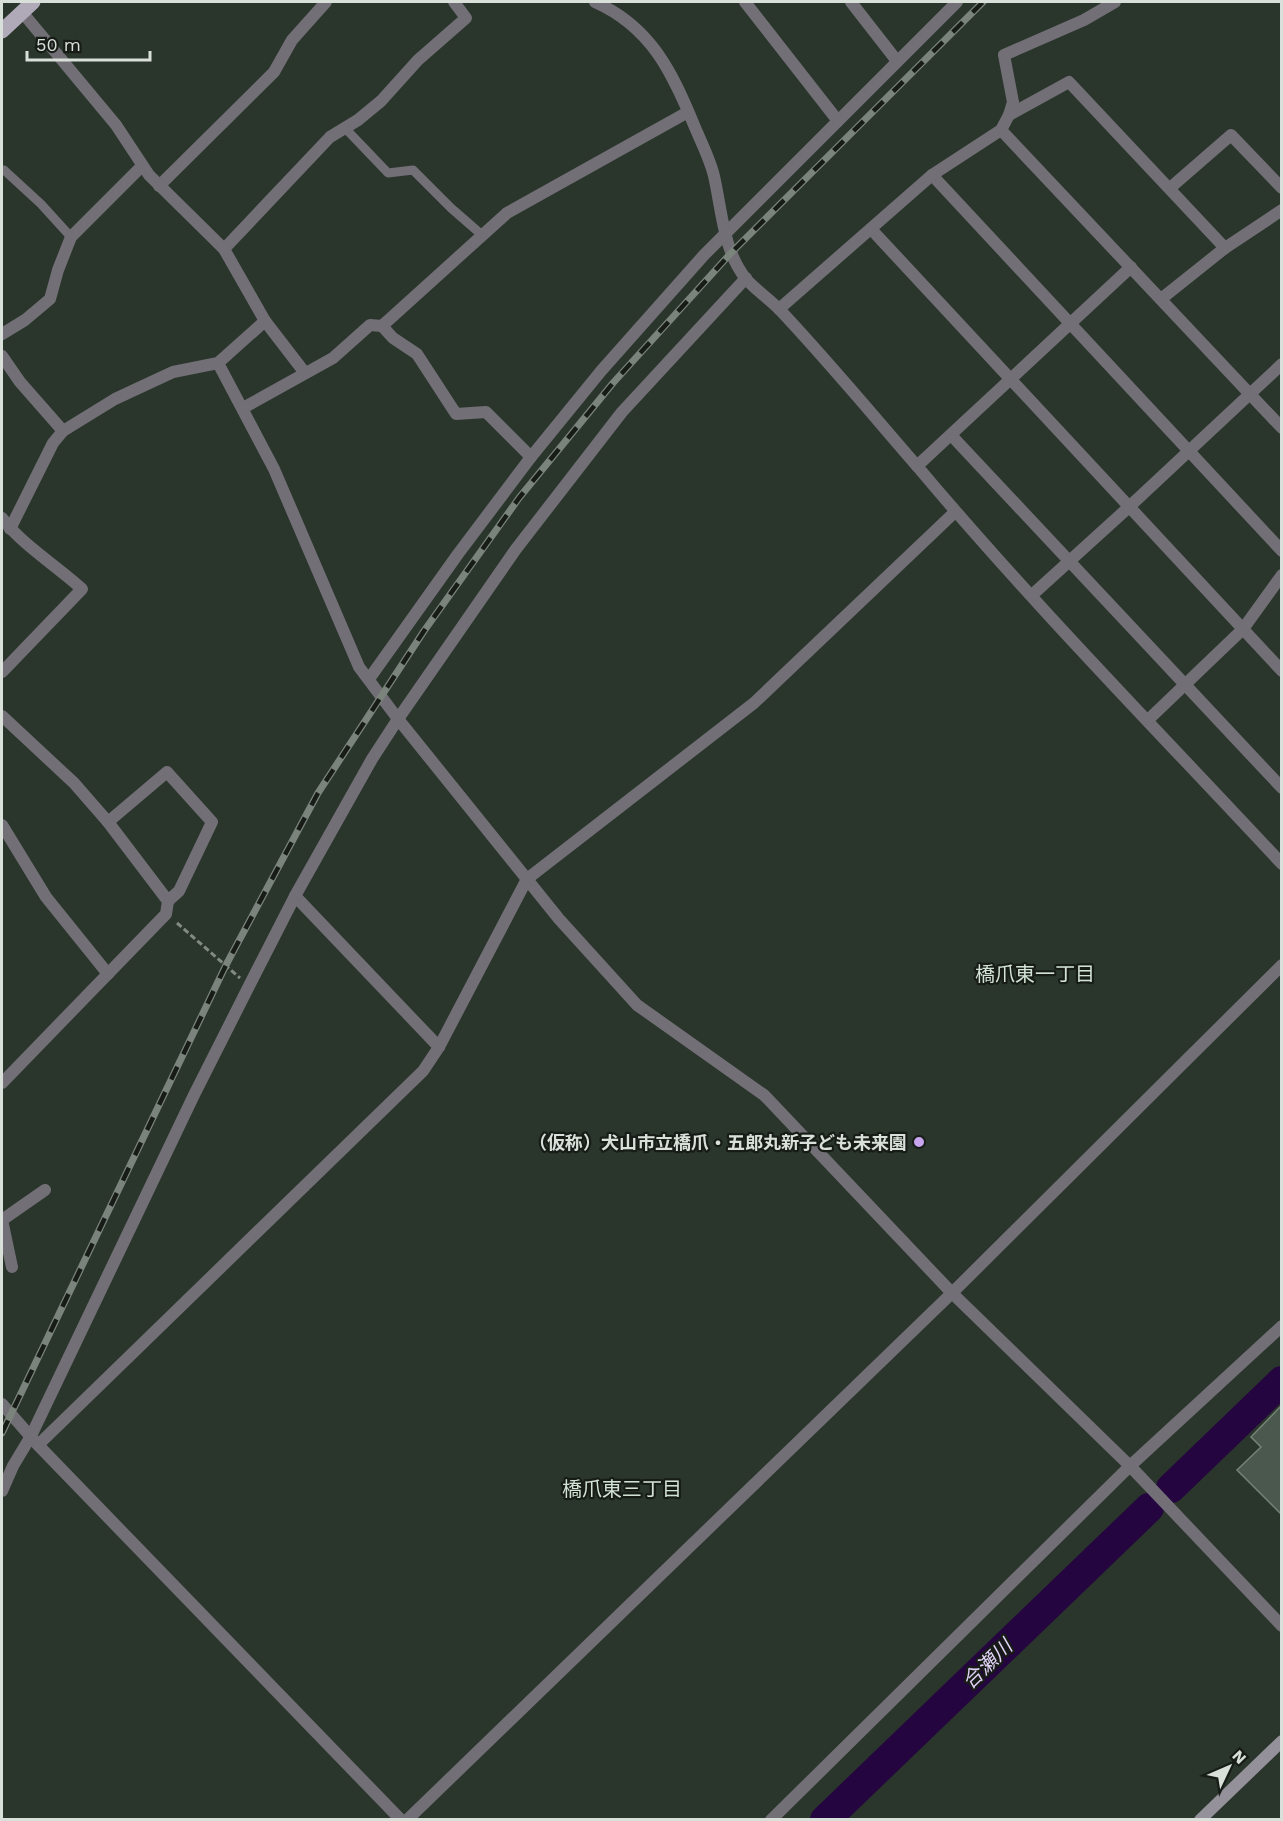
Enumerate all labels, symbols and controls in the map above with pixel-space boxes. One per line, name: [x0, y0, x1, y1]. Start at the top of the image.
scale bar: [27, 24, 150, 62]
text: 50 m: [36, 34, 81, 55]
district label: 橋爪東一丁目: [975, 962, 1095, 986]
place label: （仮称）犬山市立橋爪・五郎丸新子ども未来園: [529, 1132, 907, 1153]
marker: （仮称）犬山市立橋爪・五郎丸新子ども未来園: [912, 1135, 926, 1149]
district label: 橋爪東三丁目: [562, 1477, 682, 1501]
water label: 合瀬川: [957, 1633, 1018, 1693]
north arrow: [1199, 1737, 1259, 1797]
text: N: [1228, 1746, 1250, 1768]

